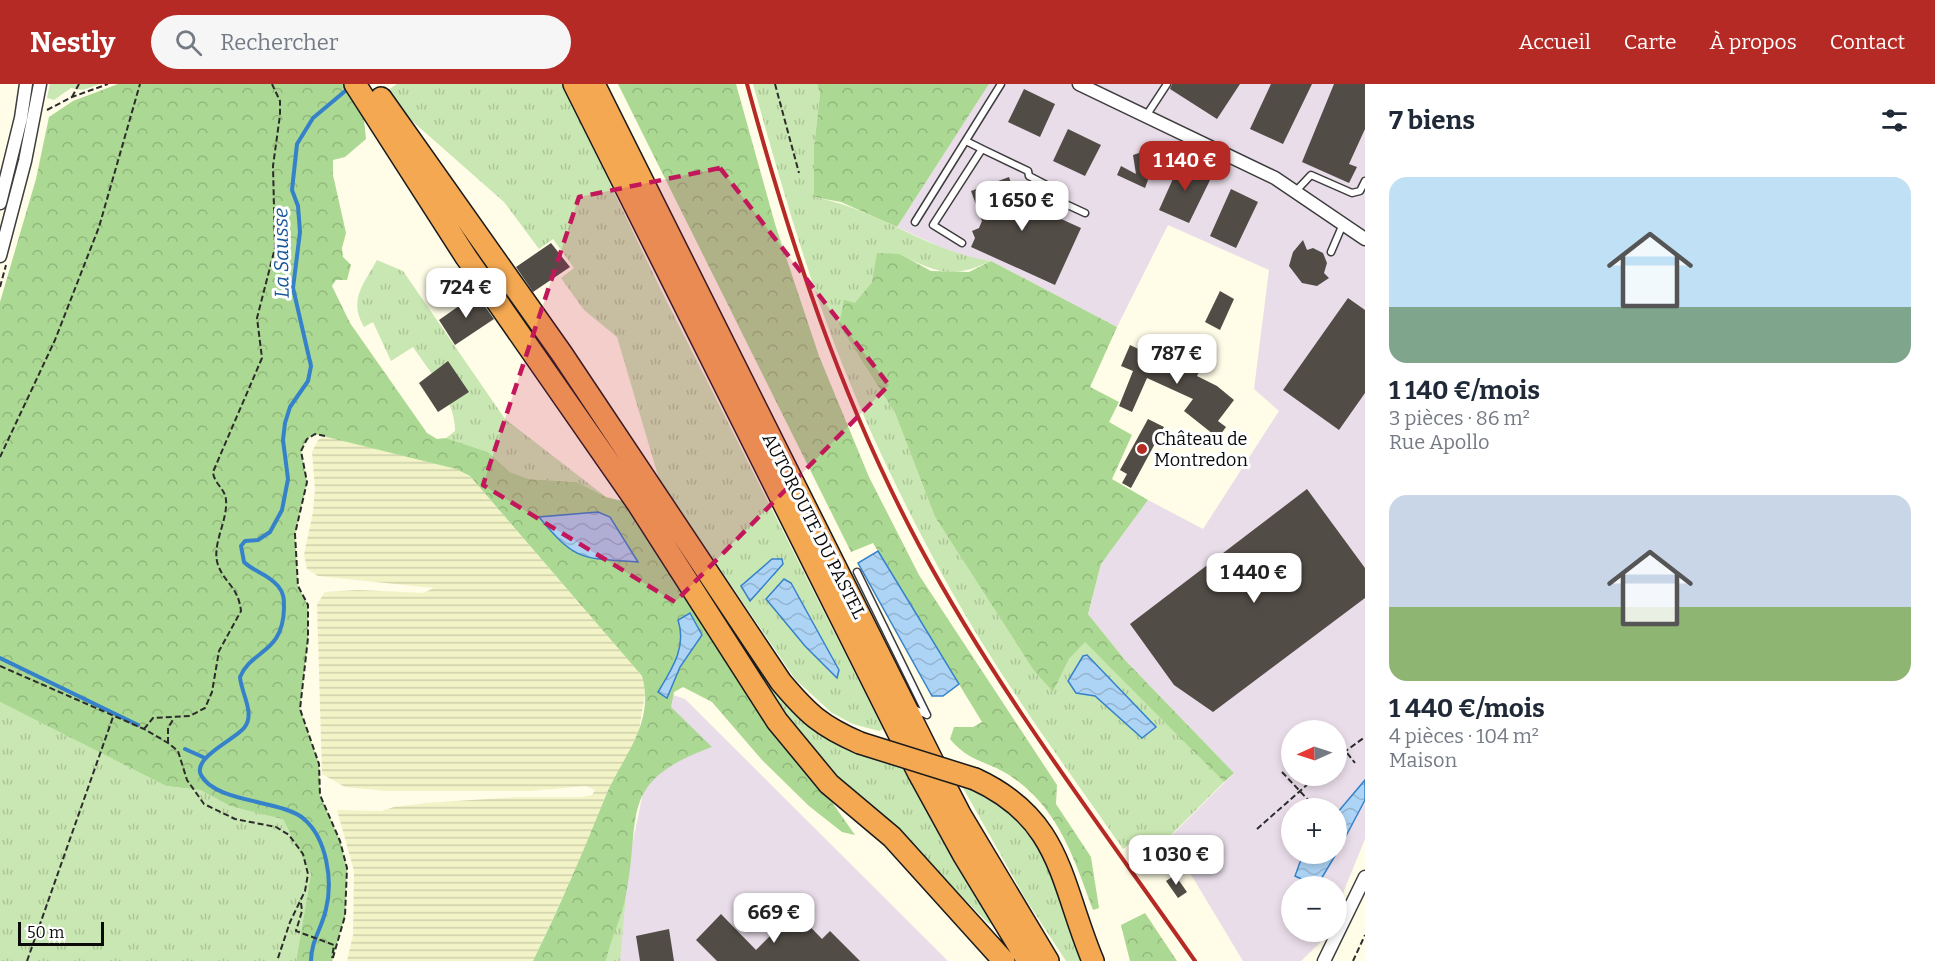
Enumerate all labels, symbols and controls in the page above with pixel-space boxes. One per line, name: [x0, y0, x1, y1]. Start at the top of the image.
search box: [151, 15, 571, 69]
text: Nestly: [30, 26, 115, 59]
icon: search: [172, 26, 205, 59]
text: Rechercher: [220, 29, 338, 56]
text: Accueil: [1519, 29, 1591, 55]
text: Carte: [1624, 29, 1677, 55]
text: À propos: [1710, 29, 1797, 55]
text: Contact: [1830, 29, 1905, 55]
icon: filters: [1878, 104, 1911, 137]
text: 7 biens: [1389, 105, 1475, 136]
pin: 1 140 €: [1130, 141, 1240, 192]
text: 1 140 €: [1153, 148, 1217, 172]
pin: 1 650 €: [967, 181, 1077, 232]
text: 1 650 €: [990, 188, 1054, 212]
water label: La Sausse: [268, 208, 294, 298]
icon: home: [1596, 216, 1704, 324]
pin: 724 €: [424, 268, 508, 319]
text: 724 €: [440, 275, 492, 299]
pin: 787 €: [1135, 334, 1219, 385]
text: 787 €: [1152, 341, 1202, 365]
text: 1 140 €/mois: [1389, 375, 1540, 406]
text: 3 pièces · 86 m²: [1389, 406, 1530, 430]
place label: Château de Montredon: [1154, 428, 1248, 471]
street label: AUTOROUTE DU PASTEL: [758, 430, 870, 622]
text: Rue Apollo: [1389, 430, 1489, 454]
marker: Château de Montredon: [1135, 442, 1149, 456]
icon: home: [1596, 534, 1704, 642]
pin: 1 440 €: [1199, 553, 1309, 604]
text: 1 440 €: [1221, 560, 1288, 584]
text: 1 440 €/mois: [1389, 693, 1545, 724]
north arrow: [1281, 720, 1347, 786]
map controls: [1281, 720, 1347, 942]
text: 4 pièces · 104 m²: [1389, 724, 1539, 748]
text: Maison: [1389, 748, 1457, 772]
button: +: [1281, 798, 1347, 864]
pin: 1 030 €: [1121, 835, 1231, 886]
text: 1 030 €: [1143, 842, 1209, 866]
button: −: [1281, 876, 1347, 942]
pin: 669 €: [732, 893, 816, 944]
text: 669 €: [748, 900, 800, 924]
scale bar: [18, 919, 104, 946]
text: 50 m: [27, 923, 64, 942]

